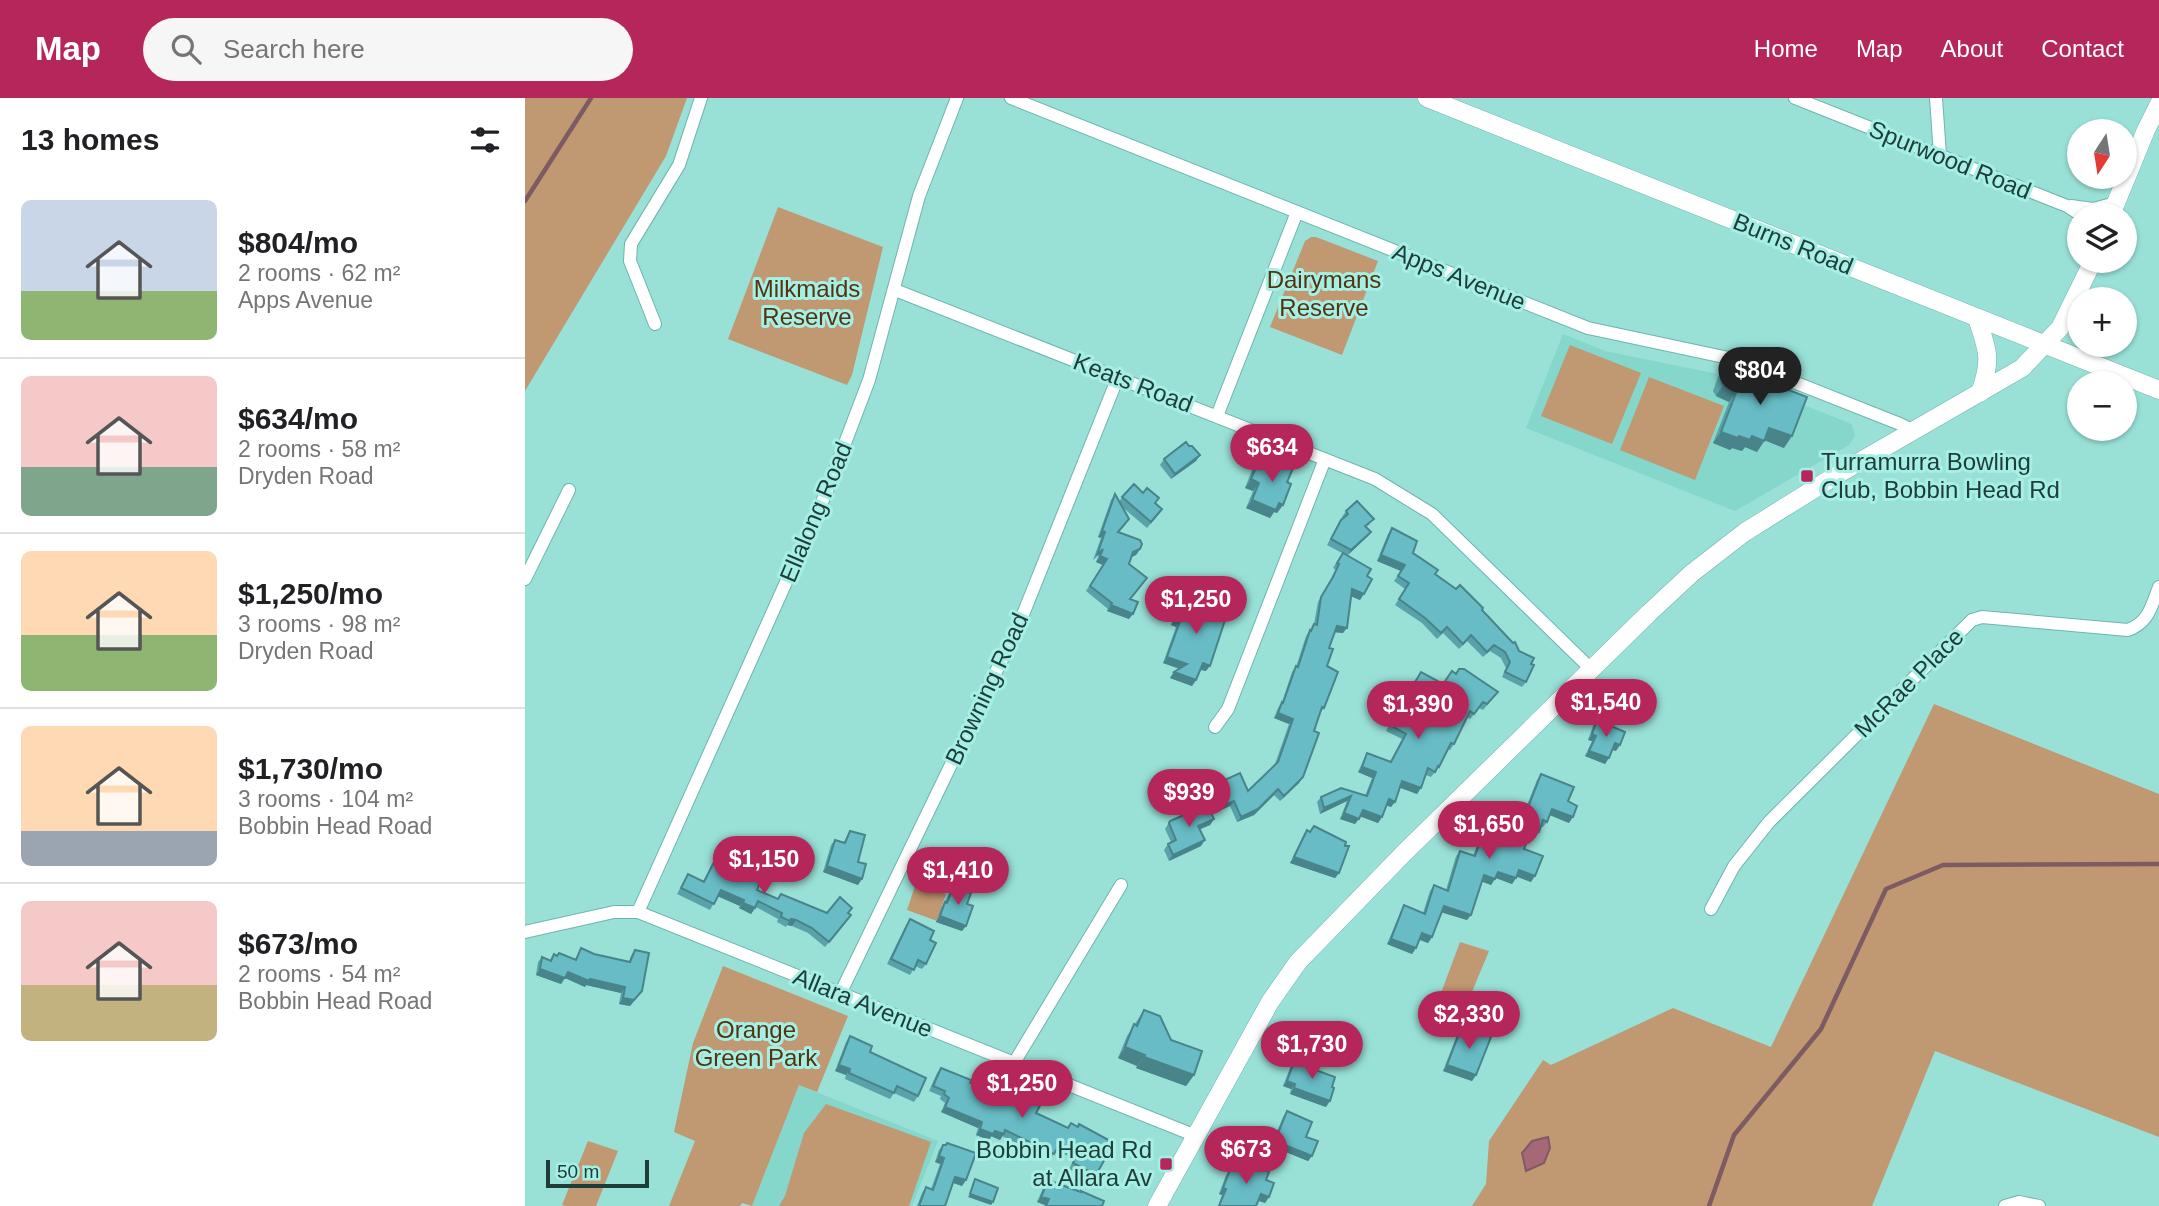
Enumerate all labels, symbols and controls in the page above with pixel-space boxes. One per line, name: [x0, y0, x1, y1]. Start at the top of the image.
search box: [143, 18, 633, 81]
text: Map: [35, 30, 101, 67]
icon: search: [167, 30, 205, 68]
text: Search here: [223, 34, 365, 64]
text: Home: [1754, 35, 1818, 62]
text: Map: [1856, 35, 1903, 62]
text: About: [1941, 35, 2003, 62]
text: Contact: [2041, 35, 2124, 62]
street label: Spurwood Road: [1865, 115, 2035, 204]
north arrow: [2067, 119, 2137, 189]
map controls: [2067, 119, 2137, 441]
icon: filters: [466, 121, 504, 159]
text: 13 homes: [21, 123, 159, 156]
button: layers: [2067, 203, 2137, 273]
street label: Burns Road: [1729, 207, 1857, 280]
text: $804/mo: [238, 226, 358, 259]
icon: home: [77, 228, 161, 312]
street label: Apps Avenue: [1389, 238, 1530, 315]
text: 2 rooms · 62 m²: [238, 260, 400, 286]
park label: Dairymans Reserve: [1267, 266, 1381, 321]
park label: Milkmaids Reserve: [754, 275, 860, 330]
text: Apps Avenue: [238, 287, 373, 313]
button: +: [2067, 287, 2137, 357]
street label: Keats Road: [1070, 347, 1197, 418]
pin: $804: [1719, 348, 1801, 407]
text: $804: [1734, 357, 1786, 383]
button: −: [2067, 371, 2137, 441]
text: $634/mo: [238, 402, 358, 435]
icon: home: [77, 404, 161, 488]
pin: $634: [1231, 424, 1313, 484]
text: $634: [1246, 434, 1298, 460]
text: 2 rooms · 58 m²: [238, 436, 400, 462]
street label: Ellalong Road: [774, 438, 857, 586]
place label: Turramurra Bowling Club, Bobbin Head Rd: [1821, 448, 2060, 503]
text: Dryden Road: [238, 463, 374, 489]
marker: Turramurra Bowling Club, Bobbin Head Rd: [1799, 468, 1815, 484]
pin: $1,250: [1139, 576, 1253, 636]
text: $1,250/mo: [238, 577, 383, 610]
icon: home: [77, 579, 161, 663]
text: $1,250: [1161, 586, 1231, 612]
street label: Browning Road: [940, 609, 1033, 769]
text: 3 rooms · 98 m²: [238, 611, 400, 637]
street label: McRae Place: [1849, 623, 1969, 743]
text: Dryden Road: [238, 638, 374, 664]
pin: $1,540: [1549, 680, 1663, 739]
pin: $1,390: [1361, 682, 1475, 741]
text: $1,540: [1571, 689, 1641, 715]
text: $1,390: [1383, 691, 1453, 717]
text: $1,730/mo: [238, 752, 383, 785]
icon: home: [77, 754, 161, 838]
pin: $939: [1148, 770, 1230, 829]
text: $939: [1163, 779, 1215, 805]
text: 3 rooms · 104 m²: [238, 786, 413, 812]
pin: $1,650: [1432, 802, 1546, 861]
text: $1,650: [1454, 811, 1524, 837]
text: Bobbin Head Road: [238, 813, 432, 839]
pin: $1,150: [707, 836, 821, 896]
text: $1,150: [729, 846, 799, 872]
pin: $1,410: [901, 848, 1015, 907]
text: $1,410: [923, 857, 993, 883]
text: $673/mo: [238, 927, 358, 960]
icon: home: [77, 929, 161, 1013]
text: 2 rooms · 54 m²: [238, 961, 400, 987]
street label: Allara Avenue: [790, 962, 937, 1043]
text: Bobbin Head Road: [238, 988, 432, 1014]
pin: $2,330: [1412, 992, 1526, 1051]
text: $2,330: [1434, 1001, 1504, 1027]
park label: Orange Green Park: [695, 1016, 818, 1071]
pin: $1,730: [1255, 1021, 1369, 1081]
text: $1,730: [1277, 1031, 1347, 1057]
pin: $1,250: [965, 1060, 1079, 1120]
text: $1,250: [987, 1070, 1057, 1096]
pin: $673: [1205, 1126, 1287, 1186]
place label: Bobbin Head Rd at Allara Av: [976, 1136, 1152, 1191]
text: $673: [1220, 1136, 1272, 1162]
marker: Bobbin Head Rd at Allara Av: [1158, 1156, 1174, 1172]
scale bar: [546, 1157, 649, 1189]
text: 50 m: [557, 1161, 599, 1182]

